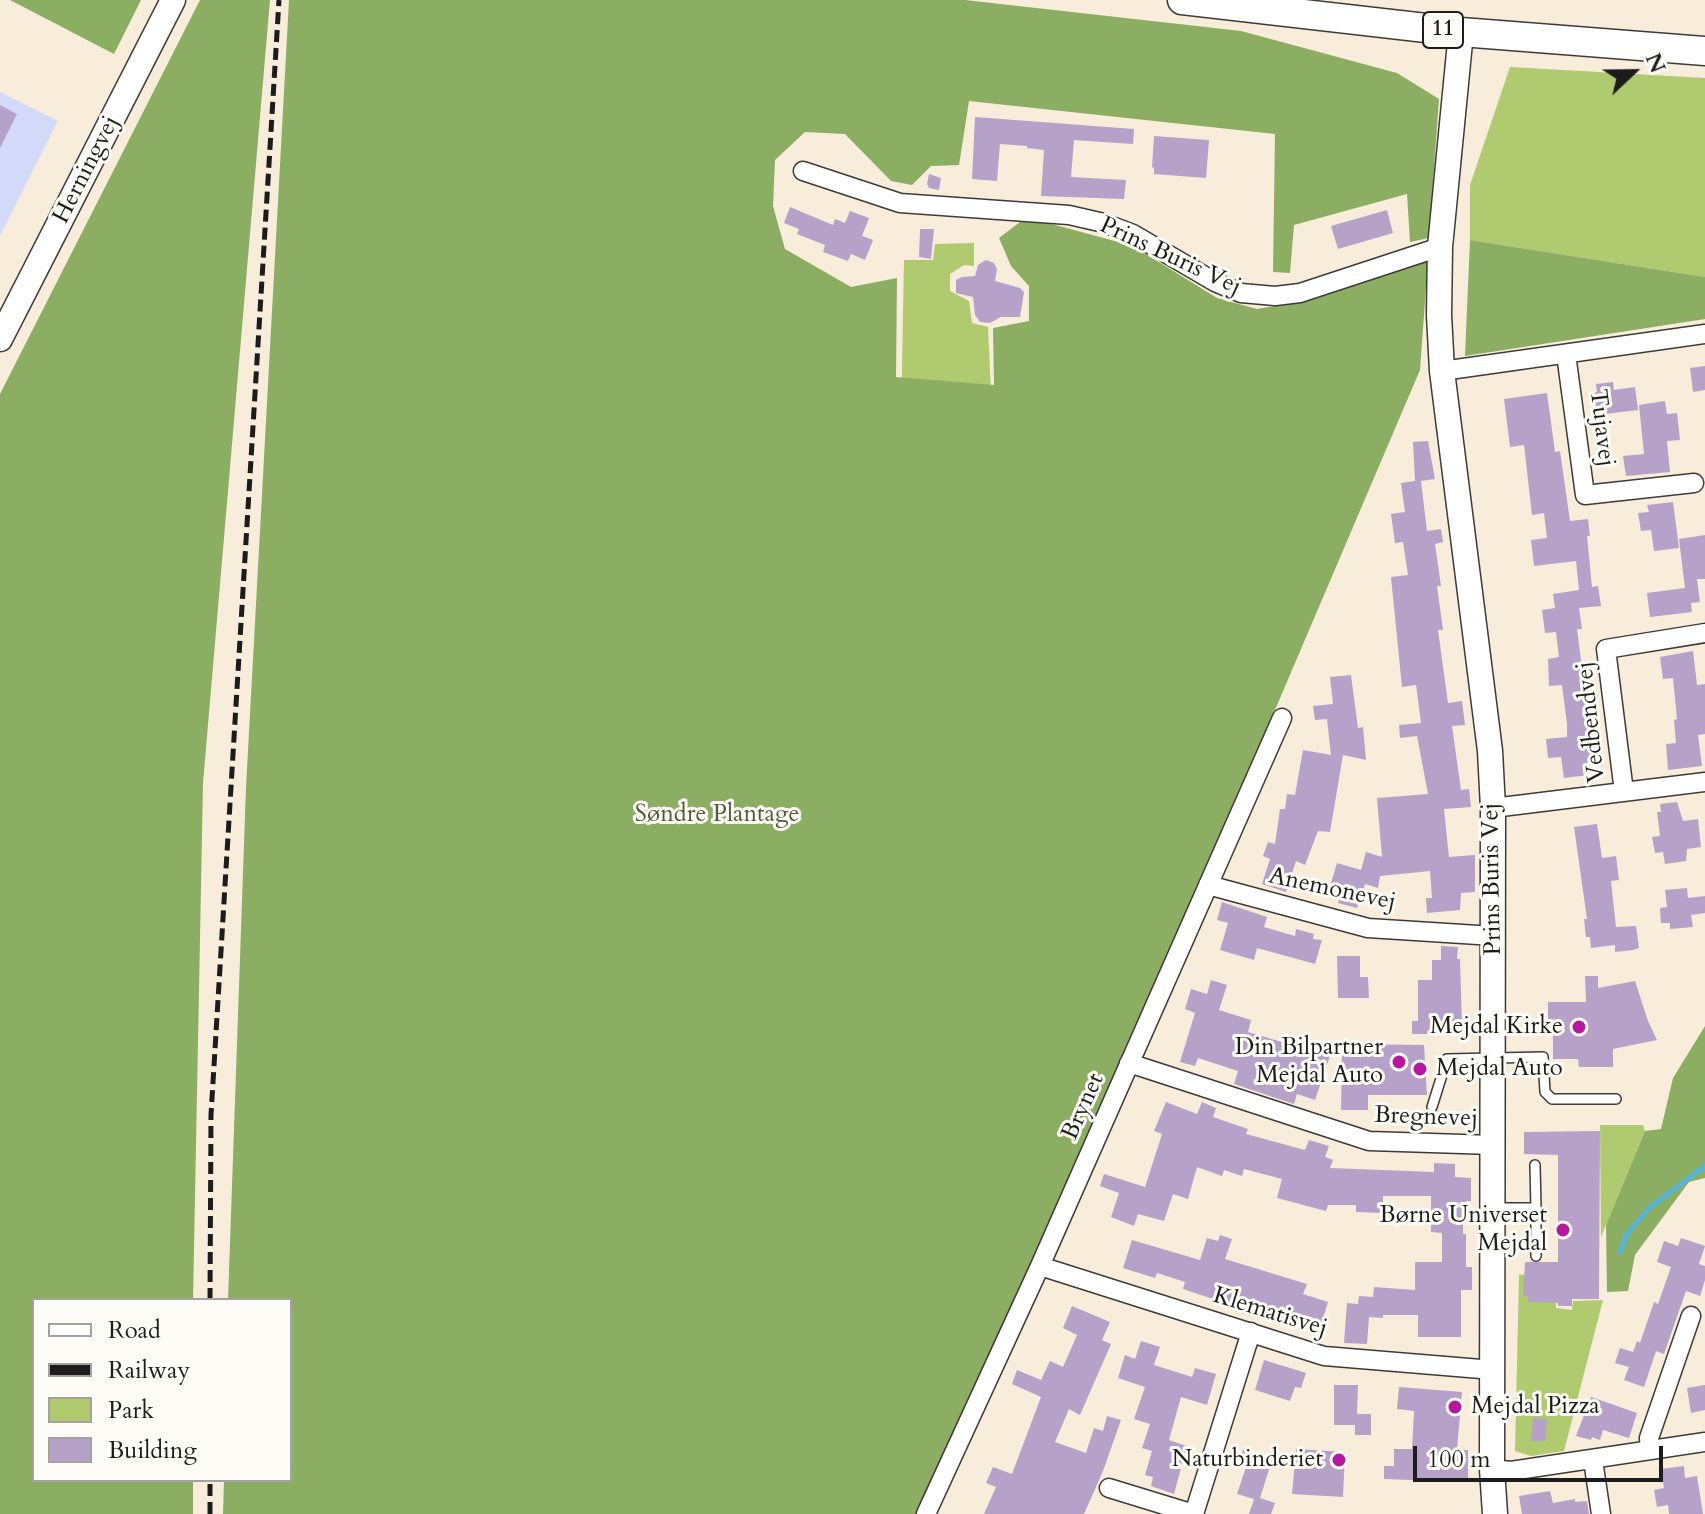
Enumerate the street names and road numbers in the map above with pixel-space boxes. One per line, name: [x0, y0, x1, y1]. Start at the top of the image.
road number: 11: [1423, 12, 1463, 48]
street label: Herningvej: [48, 111, 126, 229]
street label: Prins Buris Vej: [1095, 212, 1245, 302]
street label: Tujavej: [1582, 388, 1620, 468]
street label: Vedbendvej: [1571, 660, 1613, 784]
street label: Prins Buris Vej: [1477, 802, 1509, 956]
street label: Anemonevej: [1266, 862, 1398, 918]
street label: Brynet: [1057, 1069, 1111, 1145]
street label: Bregnevej: [1374, 1102, 1478, 1134]
street label: Klematisvej: [1210, 1282, 1330, 1344]

